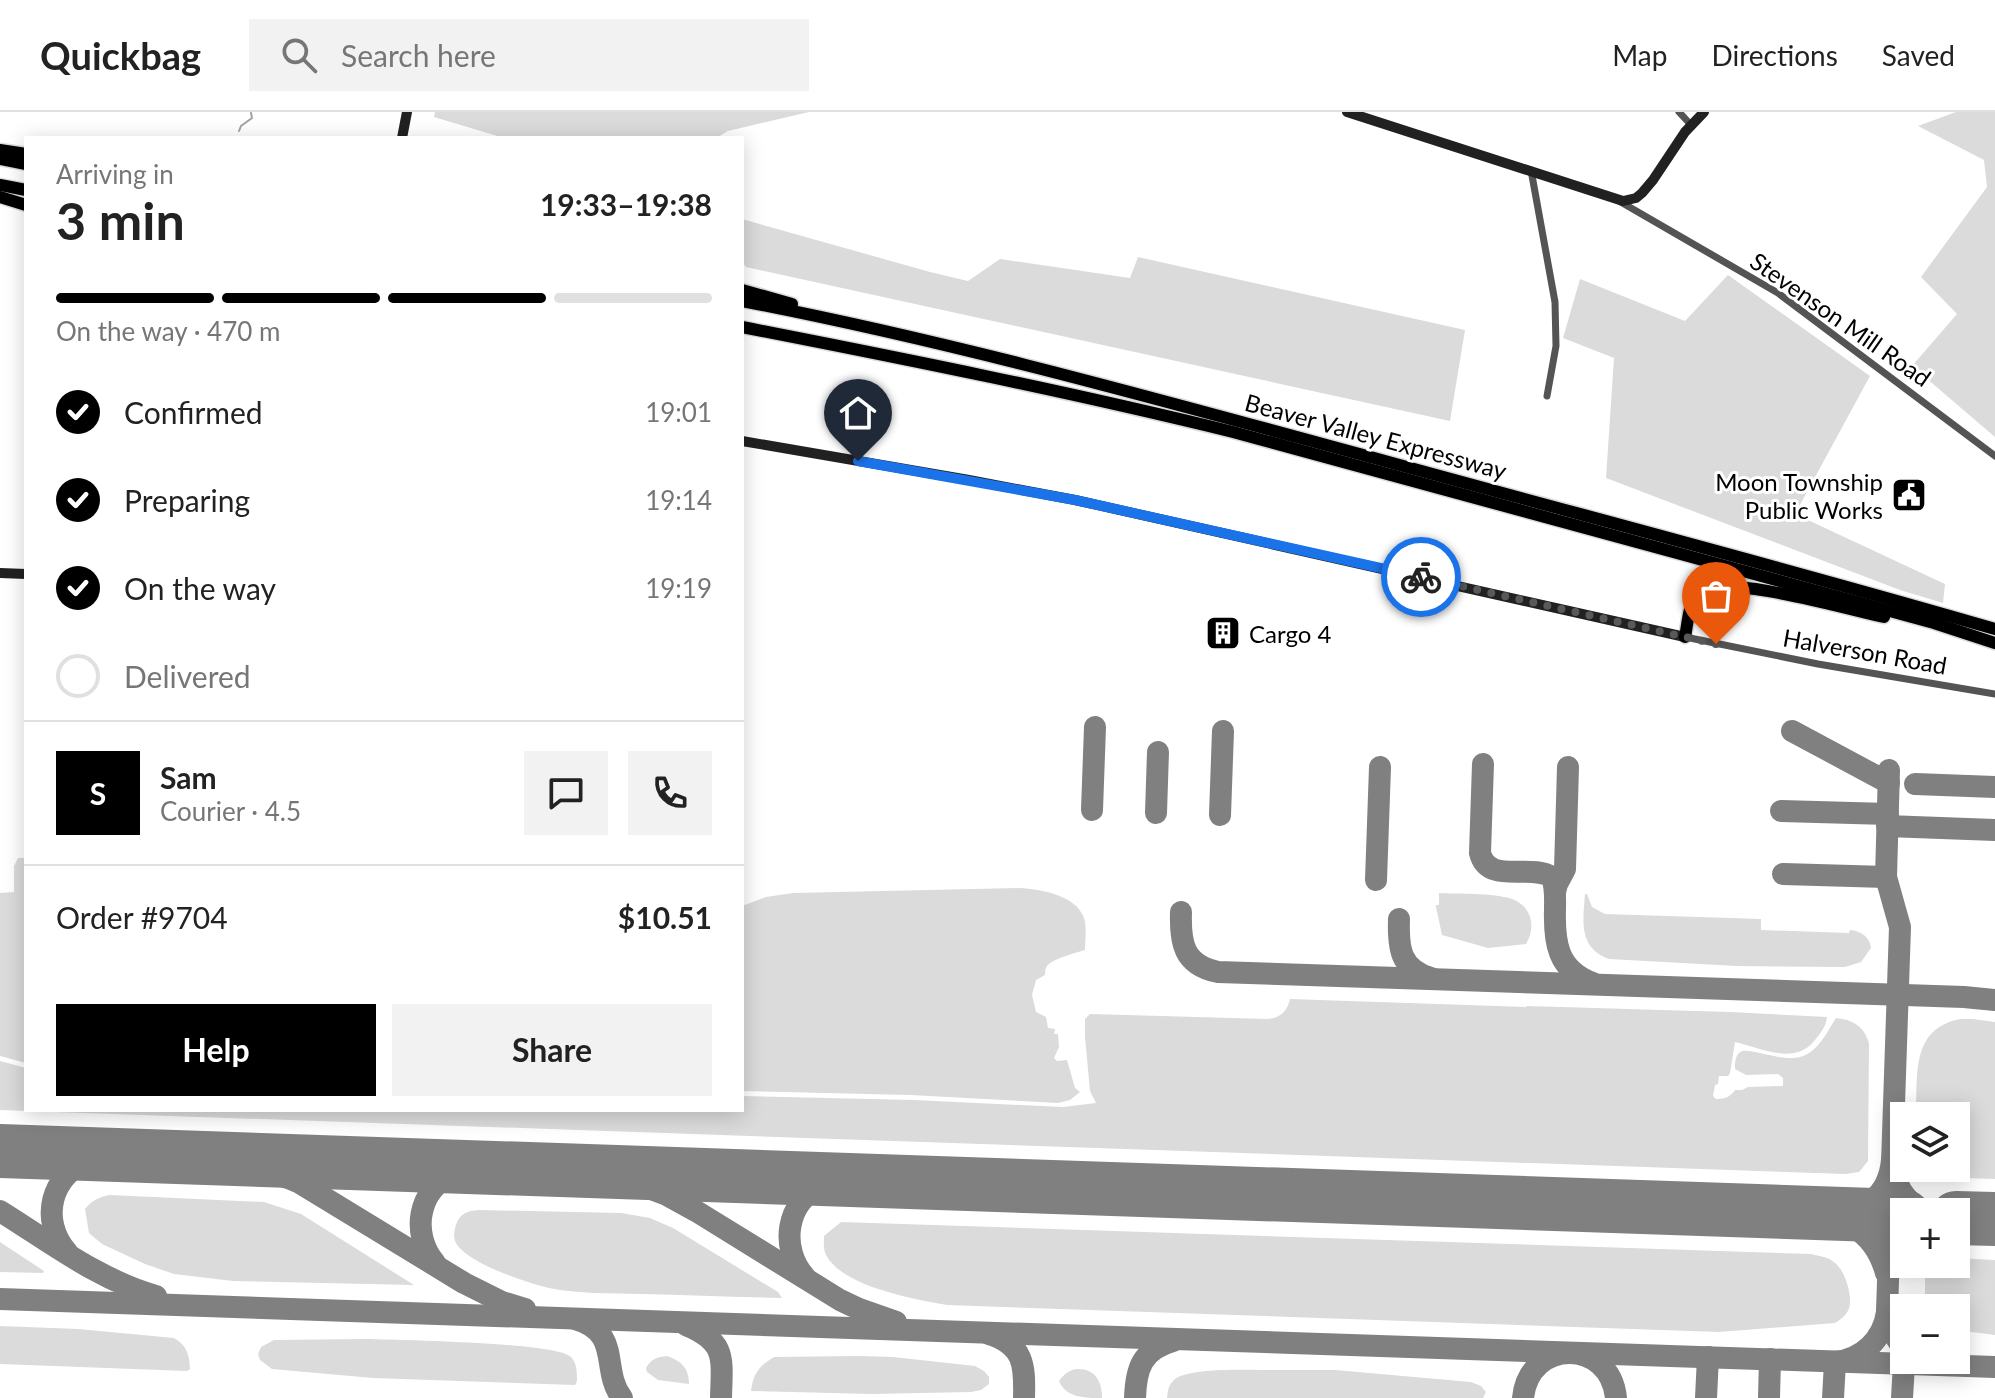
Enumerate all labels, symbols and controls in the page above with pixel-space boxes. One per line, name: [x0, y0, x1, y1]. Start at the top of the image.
search box: [249, 19, 809, 91]
text: Quickbag: [40, 32, 201, 78]
icon: search: [277, 33, 321, 77]
text: Search here: [341, 37, 496, 73]
text: Map: [1612, 38, 1667, 72]
text: Directions: [1711, 38, 1838, 72]
text: Saved: [1882, 38, 1955, 72]
text: Arriving in: [56, 158, 174, 190]
text: 19:33–19:38: [540, 186, 712, 222]
text: 3 min: [56, 189, 185, 251]
street label: Stevenson Mill Road: [1745, 246, 1937, 392]
text: On the way · 470 m: [56, 315, 280, 347]
pin: [824, 379, 892, 461]
street label: Beaver Valley Expressway: [1242, 387, 1511, 485]
icon: check: [56, 390, 100, 434]
icon: home: [836, 391, 880, 435]
text: Confirmed: [124, 394, 263, 430]
text: 19:01: [645, 396, 712, 428]
place label: Moon Township Public Works: [1715, 467, 1883, 524]
public building icon: Moon Township Public Works: [1890, 476, 1928, 514]
icon: check: [56, 478, 100, 522]
text: Preparing: [124, 482, 250, 518]
text: 19:14: [645, 484, 712, 516]
courier: [1381, 537, 1461, 617]
icon: bike: [1399, 555, 1443, 599]
pin: [1682, 562, 1750, 644]
icon: check: [56, 566, 100, 610]
text: On the way: [124, 570, 276, 606]
text: 19:19: [645, 572, 712, 604]
icon: bag: [1694, 574, 1738, 618]
building icon: Cargo 4: [1204, 614, 1242, 652]
place label: Cargo 4: [1249, 619, 1331, 648]
street label: Halverson Road: [1781, 622, 1949, 680]
text: Delivered: [124, 658, 251, 694]
button: chat: [524, 751, 608, 835]
button: phone: [628, 751, 712, 835]
text: Sam: [160, 759, 217, 795]
text: S: [90, 775, 106, 811]
text: Courier · 4.5: [160, 795, 301, 827]
text: Order #9704: [56, 899, 228, 935]
text: $10.51: [618, 899, 712, 935]
button: Help: [56, 1004, 376, 1096]
button: Share: [392, 1004, 712, 1096]
map controls: [1890, 1102, 1970, 1374]
button: layers: [1890, 1102, 1970, 1182]
button: +: [1890, 1198, 1970, 1278]
button: −: [1890, 1294, 1970, 1374]

